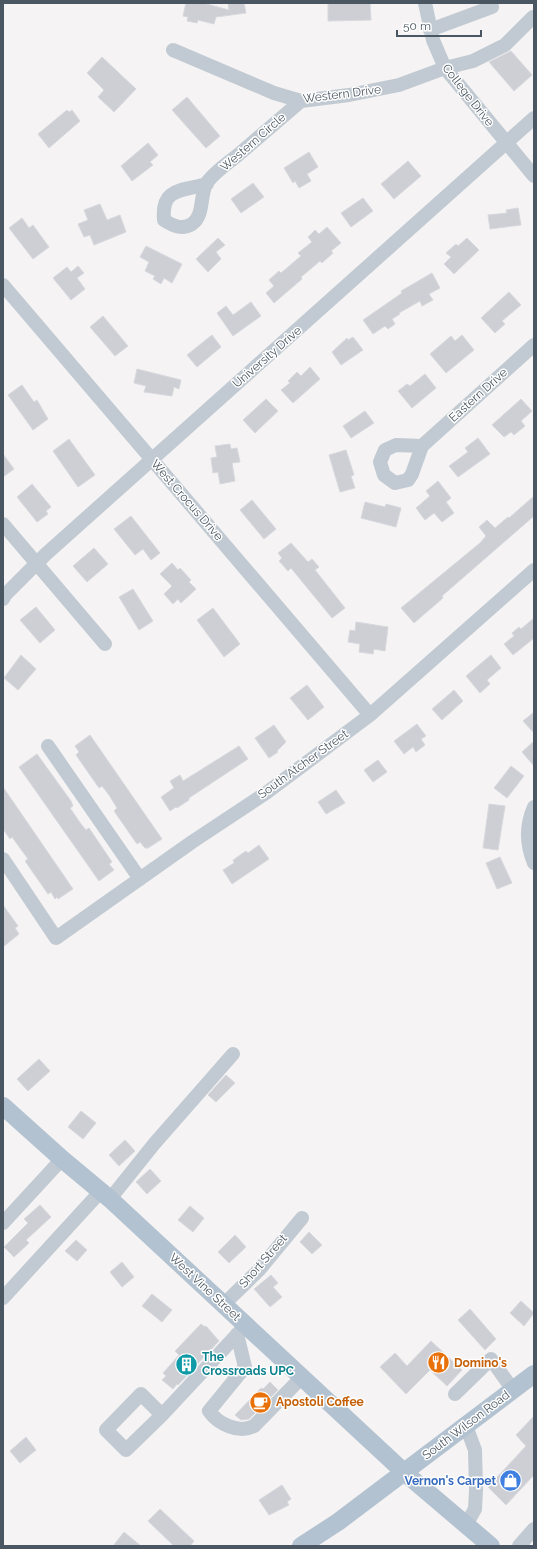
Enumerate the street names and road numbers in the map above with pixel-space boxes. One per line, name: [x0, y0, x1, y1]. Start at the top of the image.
street label: College Drive: [439, 61, 497, 129]
street label: Western Drive: [302, 82, 382, 106]
street label: Western Circle: [218, 110, 288, 174]
street label: University Drive: [230, 323, 304, 391]
street label: Eastern Drive: [446, 365, 510, 425]
street label: West Crocus Drive: [148, 457, 226, 543]
street label: South Atcher Street: [255, 727, 351, 801]
street label: Short Street: [236, 1232, 290, 1290]
street label: West Vine Street: [166, 1250, 244, 1324]
street label: South Wilson Road: [420, 1388, 512, 1462]

